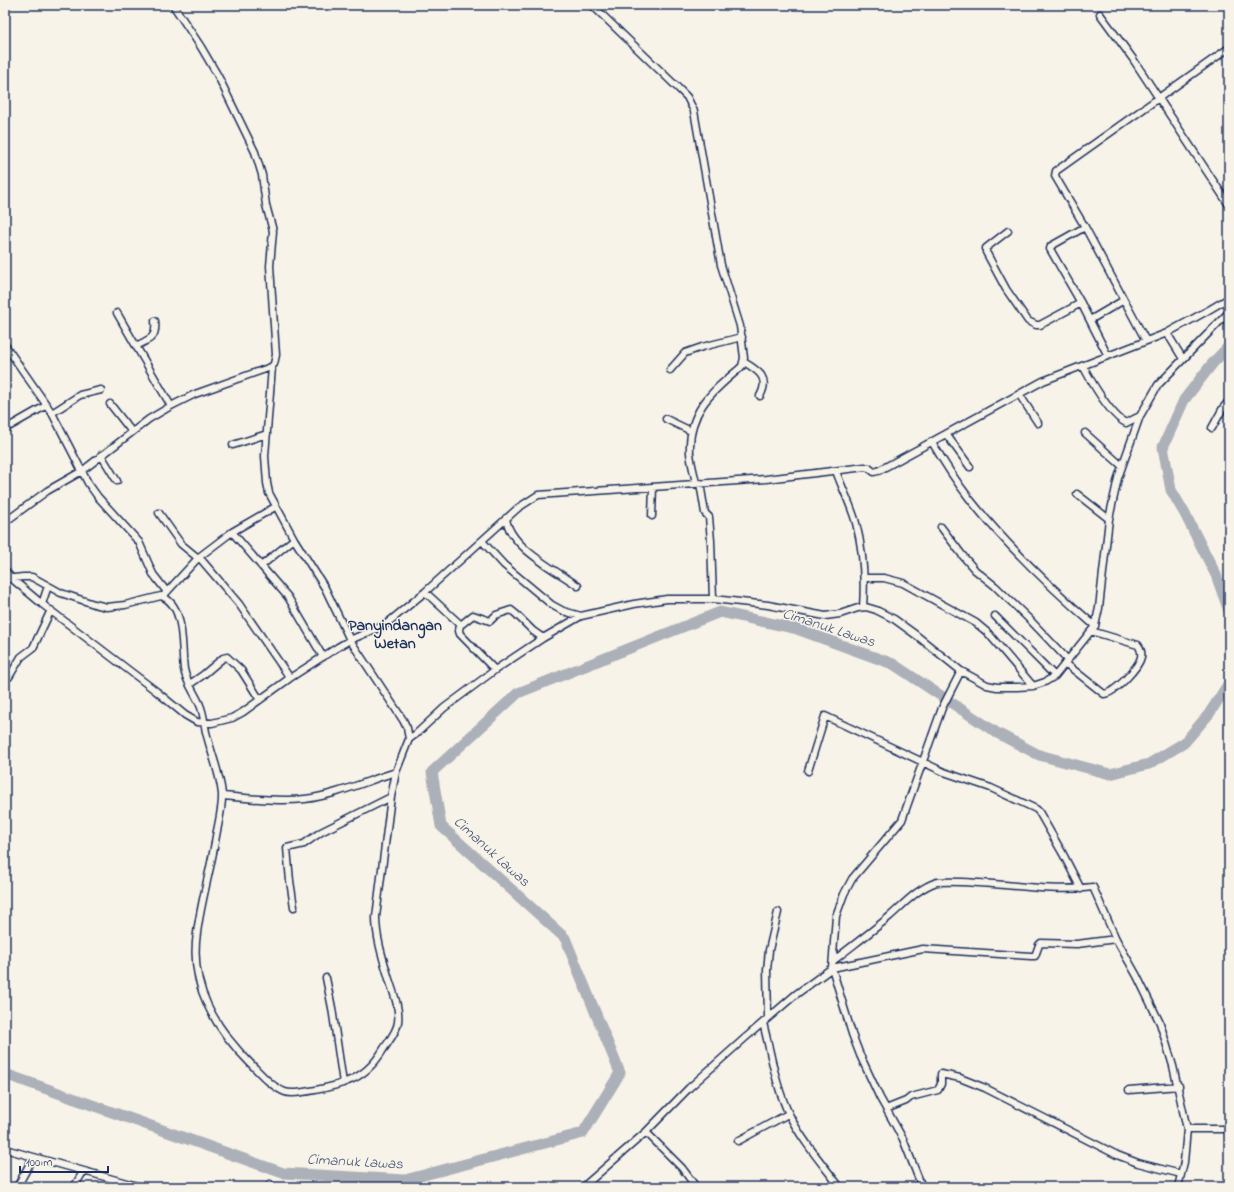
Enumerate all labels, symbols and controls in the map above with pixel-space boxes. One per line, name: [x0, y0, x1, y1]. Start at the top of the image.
water label: Cimanuk Lawas: [780, 603, 878, 653]
district label: Panyindangan Wetan: [348, 614, 442, 656]
water label: Cimanuk Lawas: [448, 811, 535, 892]
scale bar: [20, 1148, 108, 1174]
water label: Cimanuk Lawas: [306, 1148, 404, 1176]
text: 100 m: [26, 1154, 53, 1172]

